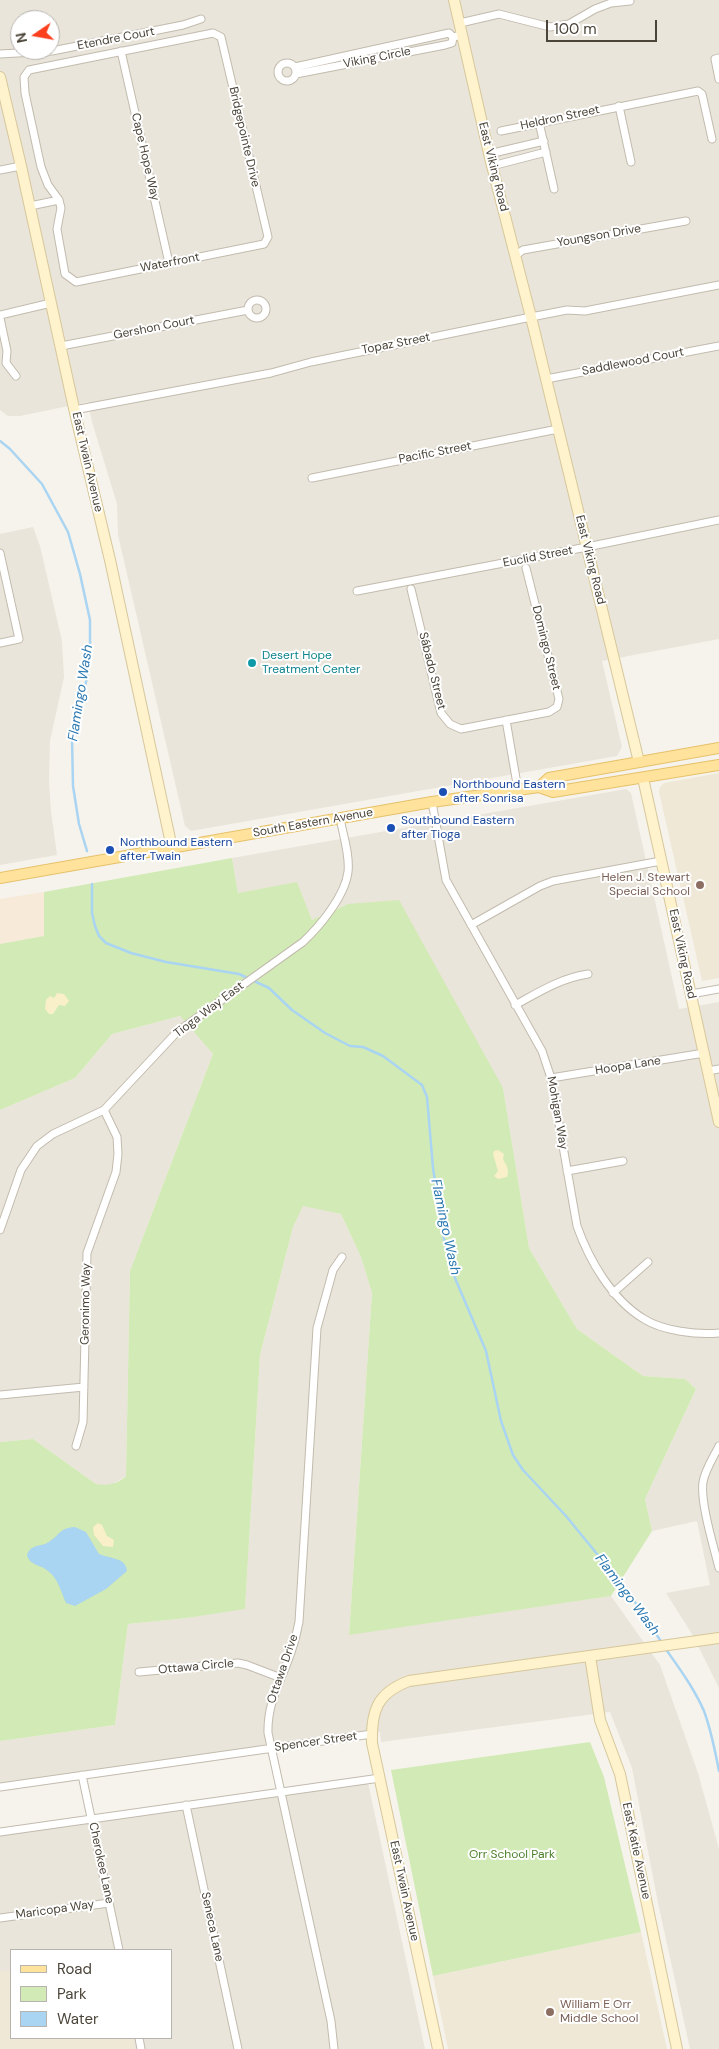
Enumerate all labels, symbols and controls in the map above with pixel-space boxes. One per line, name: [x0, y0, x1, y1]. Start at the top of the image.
north arrow: [10, 10, 60, 60]
scale bar: [549, 10, 660, 42]
text: 100 m: [554, 19, 597, 39]
street label: Etendre Court: [76, 24, 156, 54]
text: N: [11, 31, 31, 45]
street label: Viking Circle: [342, 44, 412, 72]
street label: Bridgepointe Drive: [225, 85, 263, 189]
street label: Heldron Street: [519, 103, 601, 133]
street label: Cape Hope Way: [128, 112, 162, 202]
street label: East Viking Road: [475, 121, 511, 213]
street label: Youngson Drive: [556, 222, 642, 250]
street label: Waterfront: [139, 250, 201, 276]
street label: Gershon Court: [112, 313, 196, 343]
street label: Topaz Street: [361, 330, 431, 358]
street label: Saddlewood Court: [581, 345, 685, 379]
street label: East Twain Avenue: [68, 411, 106, 513]
street label: Pacific Street: [397, 439, 473, 467]
street label: East Viking Road: [572, 514, 608, 606]
street label: Euclid Street: [502, 543, 574, 571]
street label: Domingo Street: [529, 604, 563, 692]
street label: Sábado Street: [415, 631, 449, 711]
water label: Flamingo Wash: [65, 643, 97, 743]
place label: Desert Hope Treatment Center: [262, 649, 361, 677]
marker: Desert Hope Treatment Center: [246, 657, 258, 669]
place label: Northbound Eastern after Sonrisa: [453, 778, 565, 806]
marker: Northbound Eastern after Sonrisa: [437, 786, 449, 798]
street label: South Eastern Avenue: [252, 805, 374, 841]
place label: Southbound Eastern after Tioga: [401, 814, 514, 842]
marker: Southbound Eastern after Tioga: [385, 822, 397, 834]
place label: Northbound Eastern after Twain: [120, 836, 232, 864]
marker: Northbound Eastern after Twain: [104, 844, 116, 856]
place label: Helen J. Stewart Special School: [601, 871, 690, 899]
marker: Helen J. Stewart Special School: [694, 879, 706, 891]
street label: East Viking Road: [665, 908, 699, 1000]
street label: Tioga Way East: [171, 979, 247, 1041]
street label: Hoopa Lane: [594, 1054, 662, 1078]
street label: Mohigan Way: [543, 1075, 571, 1151]
water label: Flamingo Wash: [427, 1177, 463, 1277]
street label: Geronimo Way: [78, 1263, 94, 1345]
water label: Flamingo Wash: [591, 1551, 663, 1639]
street label: Ottawa Drive: [264, 1633, 302, 1705]
street label: Ottawa Circle: [158, 1657, 234, 1677]
street label: Spencer Street: [274, 1729, 358, 1755]
street label: East Katie Avenue: [619, 1801, 653, 1901]
street label: Cherokee Lane: [85, 1821, 117, 1905]
street label: East Twain Avenue: [386, 1839, 422, 1943]
park label: Orr School Park: [469, 1848, 555, 1862]
street label: Seneca Lane: [198, 1891, 226, 1963]
street label: Maricopa Way: [15, 1897, 95, 1923]
legend: [10, 1949, 172, 2039]
text: Road: [57, 1959, 92, 1979]
text: Park: [57, 1984, 87, 2004]
place label: William E Orr Middle School: [560, 1998, 638, 2026]
marker: William E Orr Middle School: [544, 2006, 556, 2018]
text: Water: [57, 2009, 98, 2029]

